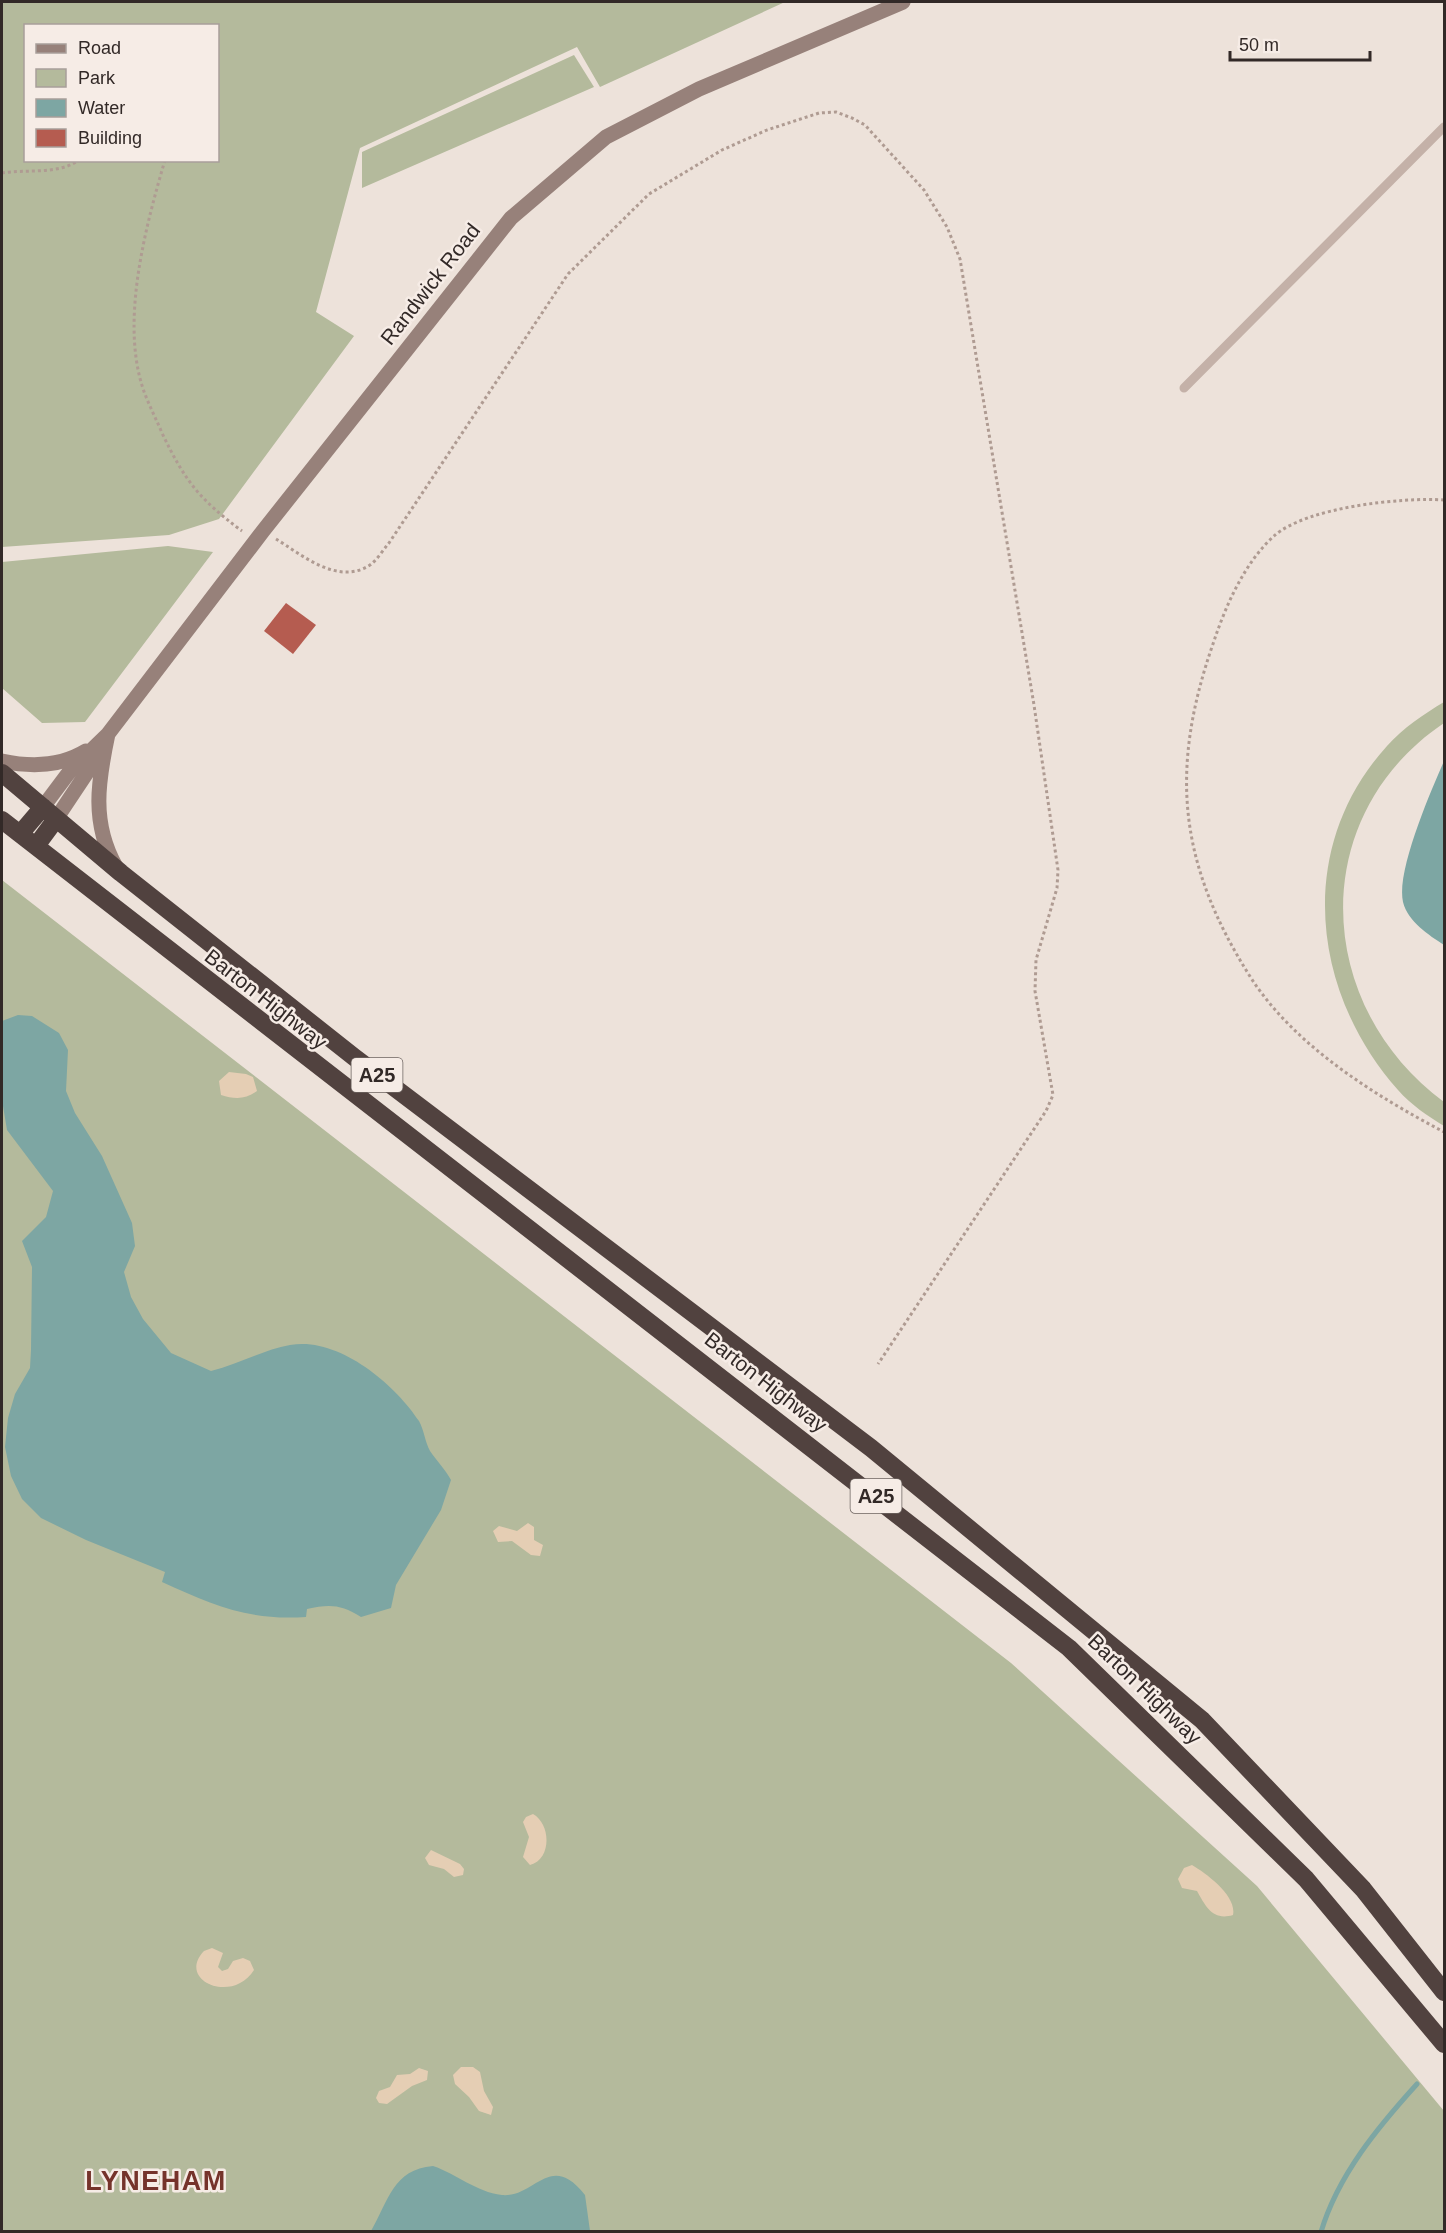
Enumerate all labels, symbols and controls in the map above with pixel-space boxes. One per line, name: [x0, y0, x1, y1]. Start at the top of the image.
legend: [24, 24, 219, 162]
scale bar: [1230, 24, 1370, 62]
text: 50 m: [1239, 35, 1279, 55]
text: Road: [78, 38, 121, 58]
text: Park: [78, 68, 116, 88]
text: Water: [78, 98, 125, 118]
text: Building: [78, 128, 142, 148]
street label: Randwick Road: [376, 219, 484, 349]
street label: Barton Highway: [201, 944, 332, 1054]
road number: A25: [352, 1058, 403, 1092]
street label: Barton Highway: [701, 1327, 832, 1437]
road number: A25: [850, 1479, 902, 1513]
street label: Barton Highway: [1084, 1629, 1207, 1749]
district label: LYNEHAM: [85, 2166, 227, 2196]

